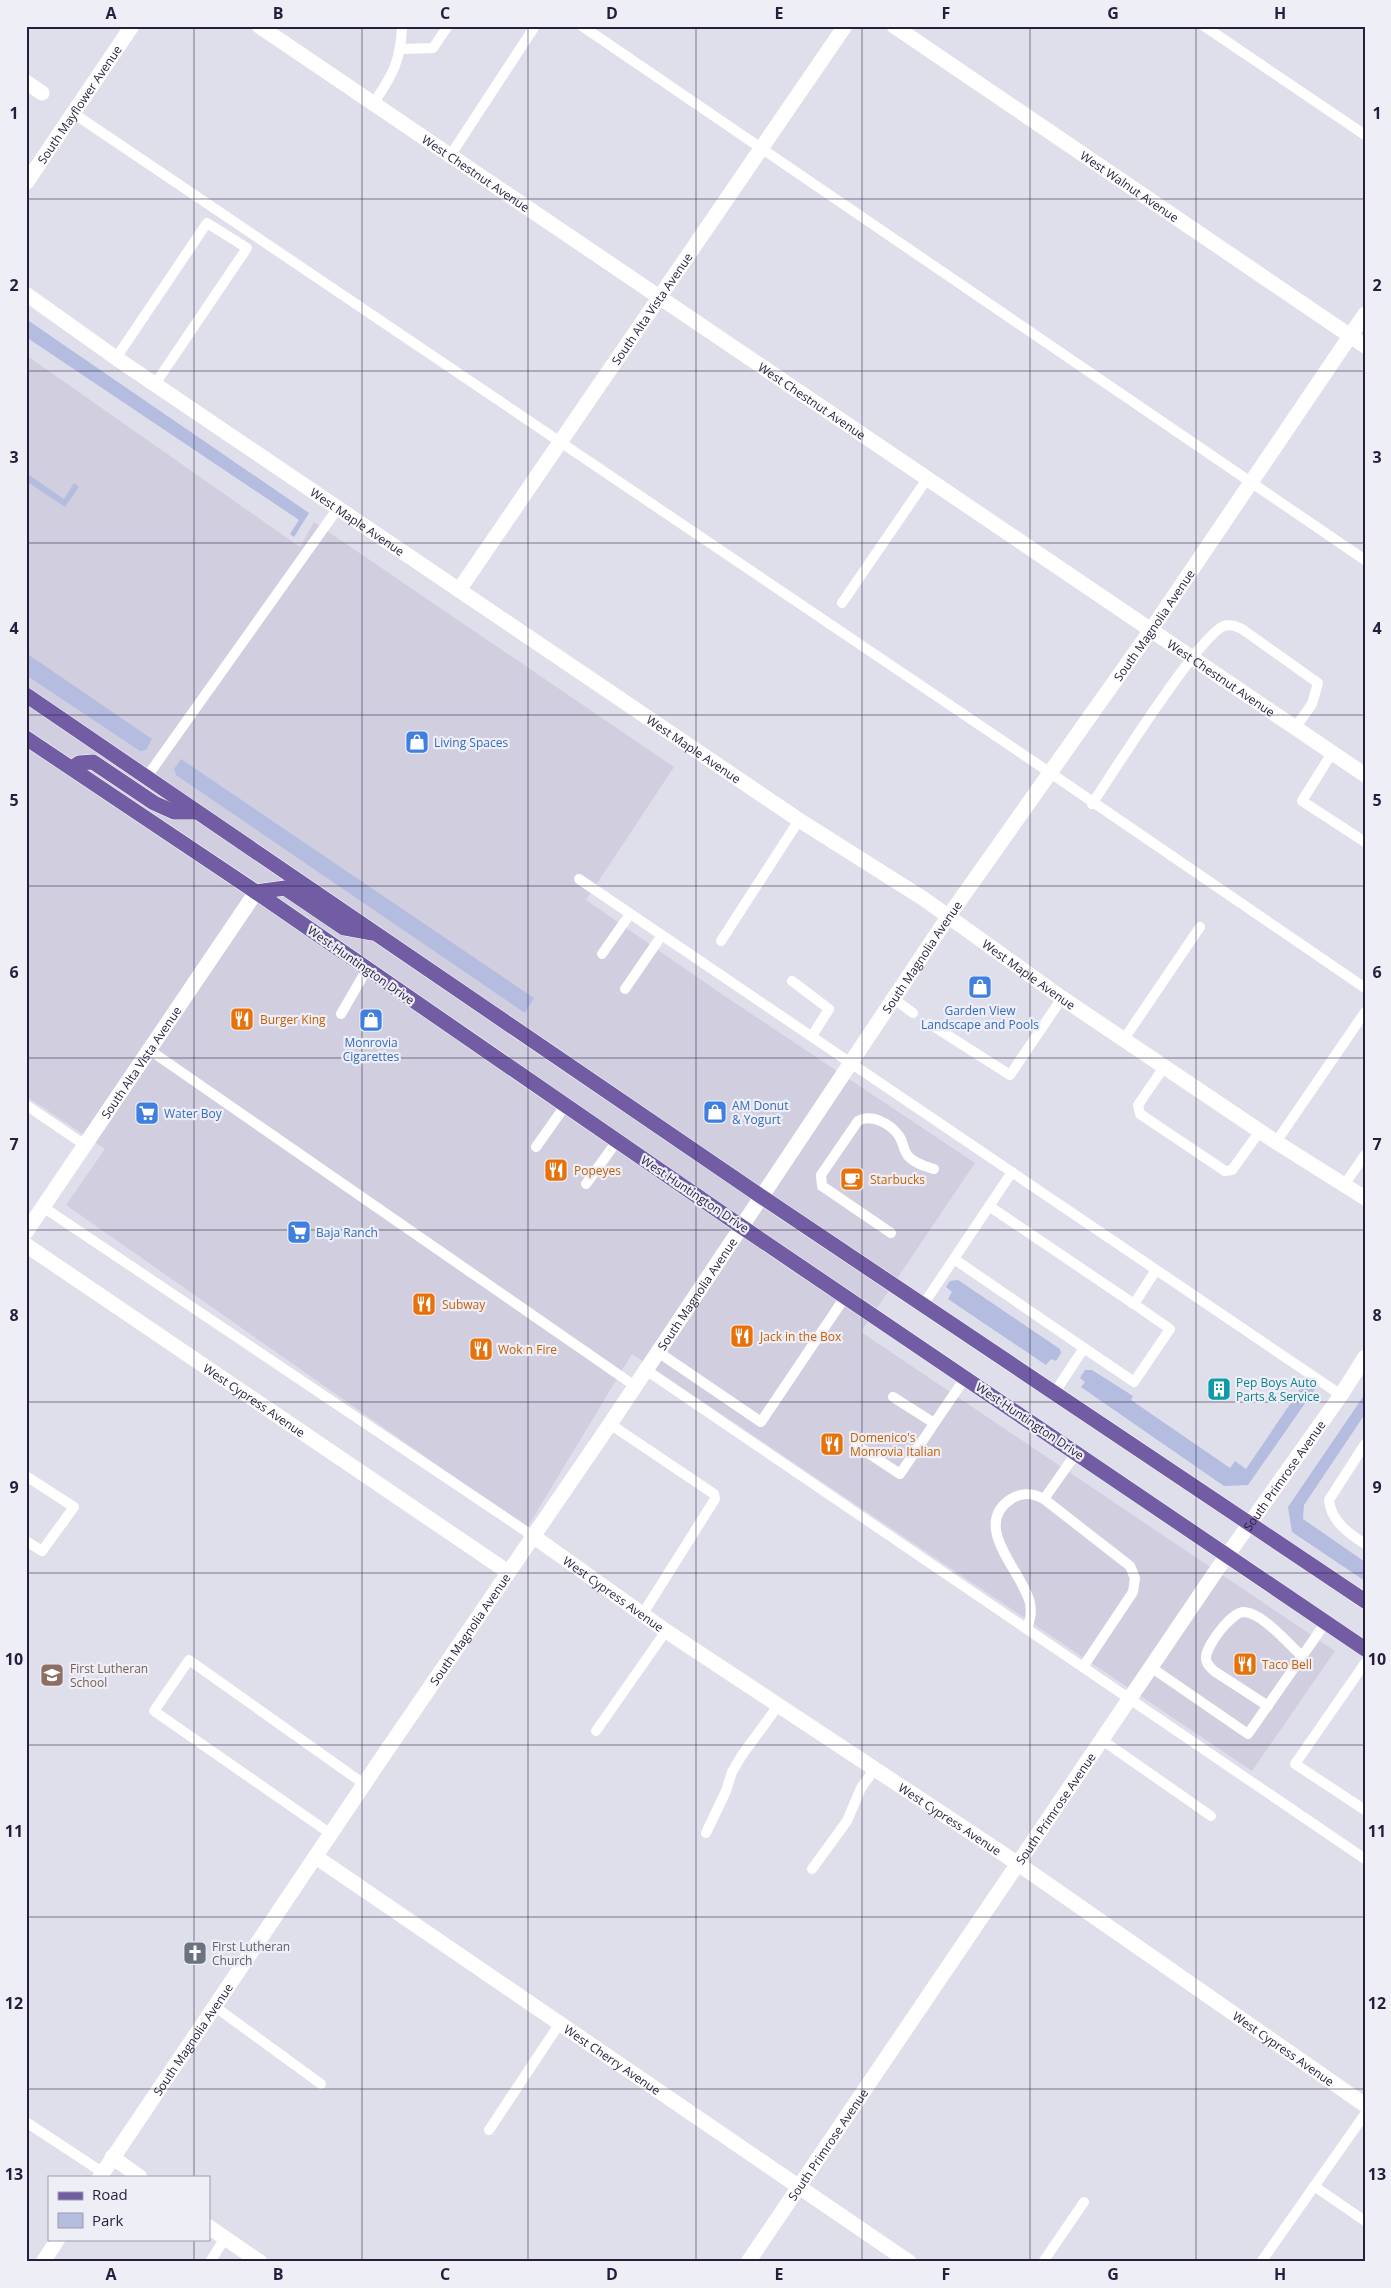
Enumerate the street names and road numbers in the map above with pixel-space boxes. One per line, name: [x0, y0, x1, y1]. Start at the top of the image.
street label: South Mayflower Avenue: [33, 41, 125, 167]
street label: West Chestnut Avenue: [419, 130, 533, 216]
street label: West Walnut Avenue: [1077, 147, 1183, 226]
street label: South Alta Vista Avenue: [607, 249, 696, 368]
street label: West Chestnut Avenue: [755, 358, 869, 443]
street label: West Maple Avenue: [307, 483, 408, 559]
street label: South Magnolia Avenue: [1109, 566, 1198, 684]
street label: West Chestnut Avenue: [1164, 635, 1279, 720]
street label: West Maple Avenue: [643, 711, 745, 787]
street label: South Magnolia Avenue: [878, 897, 966, 1016]
street label: West Huntington Drive: [304, 922, 418, 1009]
street label: West Maple Avenue: [979, 935, 1079, 1013]
street label: South Alta Vista Avenue: [97, 1002, 185, 1122]
street label: West Huntington Drive: [638, 1151, 753, 1237]
street label: South Magnolia Avenue: [653, 1234, 741, 1353]
street label: West Cypress Avenue: [200, 1359, 309, 1441]
street label: West Huntington Drive: [973, 1378, 1088, 1464]
street label: South Primrose Avenue: [1239, 1416, 1329, 1534]
street label: West Cypress Avenue: [560, 1552, 667, 1635]
street label: South Magnolia Avenue: [425, 1570, 514, 1688]
street label: South Primrose Avenue: [1011, 1749, 1099, 1868]
street label: West Cypress Avenue: [895, 1779, 1005, 1859]
street label: South Magnolia Avenue: [149, 1979, 237, 2099]
street label: West Cypress Avenue: [1230, 2007, 1338, 2090]
street label: West Cherry Avenue: [561, 2020, 664, 2099]
street label: South Primrose Avenue: [784, 2085, 872, 2204]

